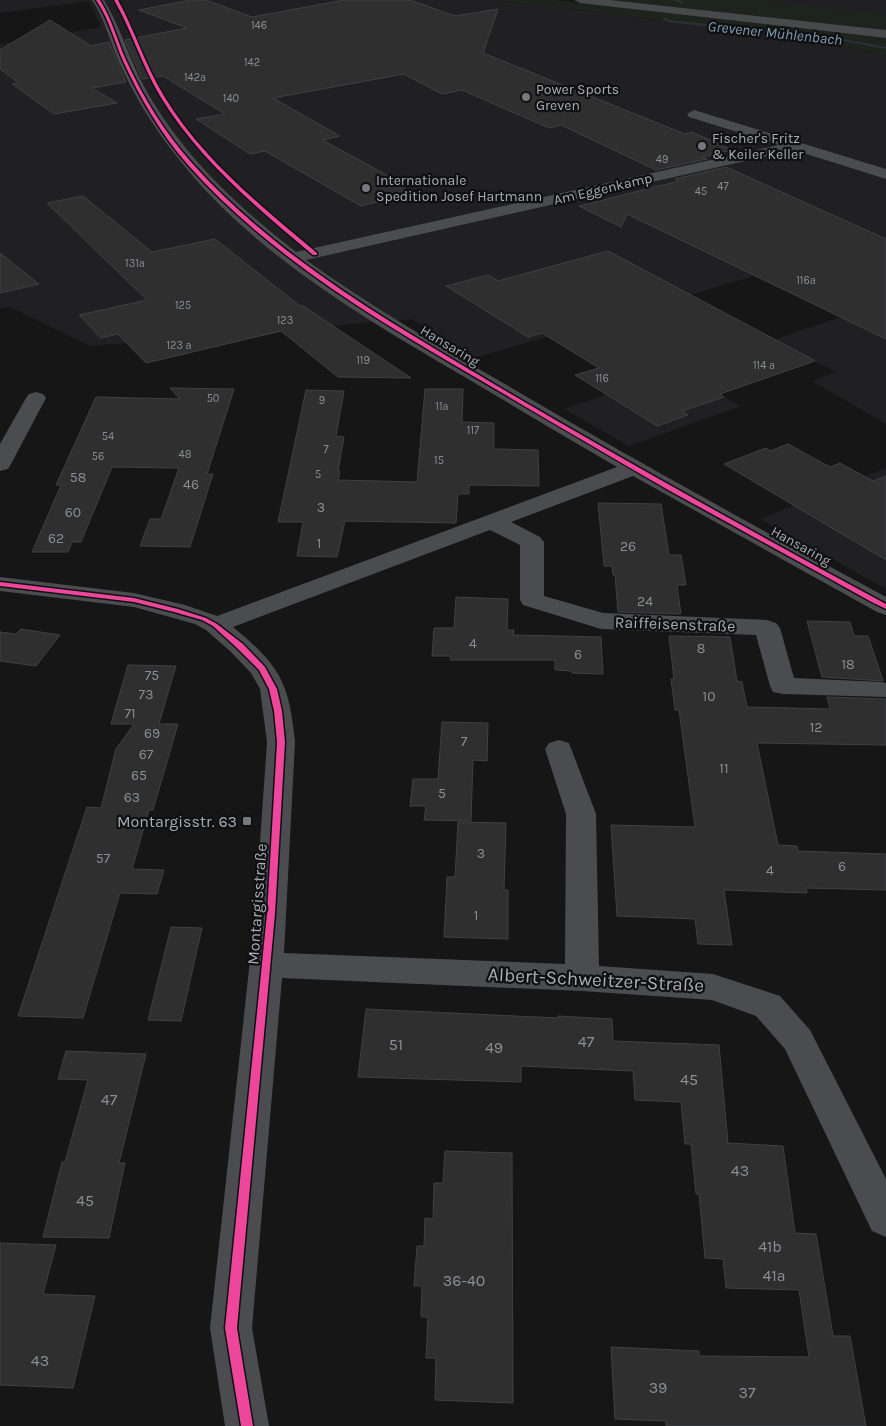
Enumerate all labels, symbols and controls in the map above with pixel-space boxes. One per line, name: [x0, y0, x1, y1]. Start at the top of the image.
water label: Grevener Mühlenbach: [707, 17, 843, 49]
house number: 146: [251, 19, 267, 32]
house number: 142: [244, 56, 260, 69]
house number: 142a: [184, 71, 206, 84]
place label: Power Sports Greven: [536, 81, 619, 114]
marker: Power Sports Greven: [520, 91, 532, 103]
house number: 140: [223, 92, 239, 105]
place label: Fischer's Fritz & Keiler Keller: [712, 130, 804, 163]
marker: Fischer's Fritz & Keiler Keller: [696, 140, 708, 152]
house number: 49: [656, 153, 668, 166]
street label: Am Eggenkamp: [552, 169, 654, 209]
place label: Internationale Spedition Josef Hartmann: [376, 172, 542, 205]
house number: 47: [717, 180, 729, 193]
marker: Internationale Spedition Josef Hartmann: [360, 182, 372, 194]
house number: 45: [695, 185, 707, 198]
house number: 131a: [125, 257, 145, 270]
house number: 116a: [796, 274, 816, 287]
house number: 125: [175, 299, 191, 312]
house number: 123: [277, 314, 293, 327]
street label: Hansaring: [417, 322, 483, 370]
house number: 123 a: [166, 339, 192, 352]
house number: 119: [356, 354, 370, 367]
house number: 114 a: [753, 359, 775, 372]
house number: 116: [595, 372, 609, 385]
house number: 50: [207, 392, 219, 405]
house number: 9: [319, 394, 325, 407]
house number: 11a: [435, 400, 449, 413]
house number: 117: [467, 424, 479, 437]
house number: 54: [102, 430, 114, 443]
house number: 7: [323, 443, 329, 456]
house number: 48: [179, 448, 192, 461]
house number: 56: [92, 450, 104, 463]
house number: 15: [434, 454, 444, 467]
house number: 5: [315, 468, 321, 481]
house number: 58: [70, 469, 86, 486]
house number: 46: [183, 476, 199, 493]
house number: 3: [317, 499, 325, 516]
house number: 60: [65, 504, 81, 521]
street label: Hansaring: [768, 523, 834, 570]
house number: 62: [48, 530, 64, 547]
house number: 1: [317, 535, 321, 552]
house number: 26: [620, 538, 636, 555]
house number: 24: [637, 593, 653, 610]
street label: Raiffeisenstraße: [614, 612, 736, 636]
house number: 4: [469, 635, 477, 652]
house number: 8: [697, 640, 705, 657]
house number: 6: [574, 646, 582, 663]
house number: 18: [841, 656, 855, 673]
house number: 75: [145, 667, 159, 684]
house number: 73: [139, 686, 153, 703]
house number: 10: [703, 688, 715, 705]
house number: 71: [124, 705, 136, 722]
house number: 12: [810, 719, 822, 736]
house number: 69: [144, 725, 160, 742]
house number: 7: [461, 733, 468, 750]
house number: 67: [139, 746, 154, 763]
house number: 11: [719, 760, 729, 777]
house number: 65: [131, 767, 147, 784]
house number: 5: [438, 785, 446, 802]
house number: 63: [124, 789, 140, 806]
place label: Montargisstr. 63: [117, 812, 237, 831]
marker: Montargisstr. 63: [241, 815, 253, 827]
street label: Montargisstraße: [243, 843, 271, 965]
house number: 3: [477, 845, 485, 862]
house number: 57: [96, 850, 111, 867]
house number: 6: [838, 858, 846, 875]
house number: 4: [766, 862, 774, 879]
house number: 1: [474, 907, 478, 924]
street label: Albert-Schweitzer-Straße: [487, 963, 705, 997]
house number: 47: [578, 1032, 595, 1051]
house number: 51: [389, 1035, 403, 1054]
house number: 49: [485, 1038, 503, 1057]
house number: 45: [680, 1070, 698, 1089]
house number: 47: [101, 1090, 118, 1109]
house number: 43: [731, 1161, 749, 1180]
house number: 45: [76, 1191, 94, 1210]
house number: 41b: [758, 1237, 782, 1256]
house number: 41a: [762, 1266, 786, 1285]
house number: 36-40: [443, 1271, 485, 1290]
house number: 43: [31, 1351, 49, 1370]
house number: 39: [649, 1378, 667, 1397]
house number: 37: [739, 1383, 756, 1402]

